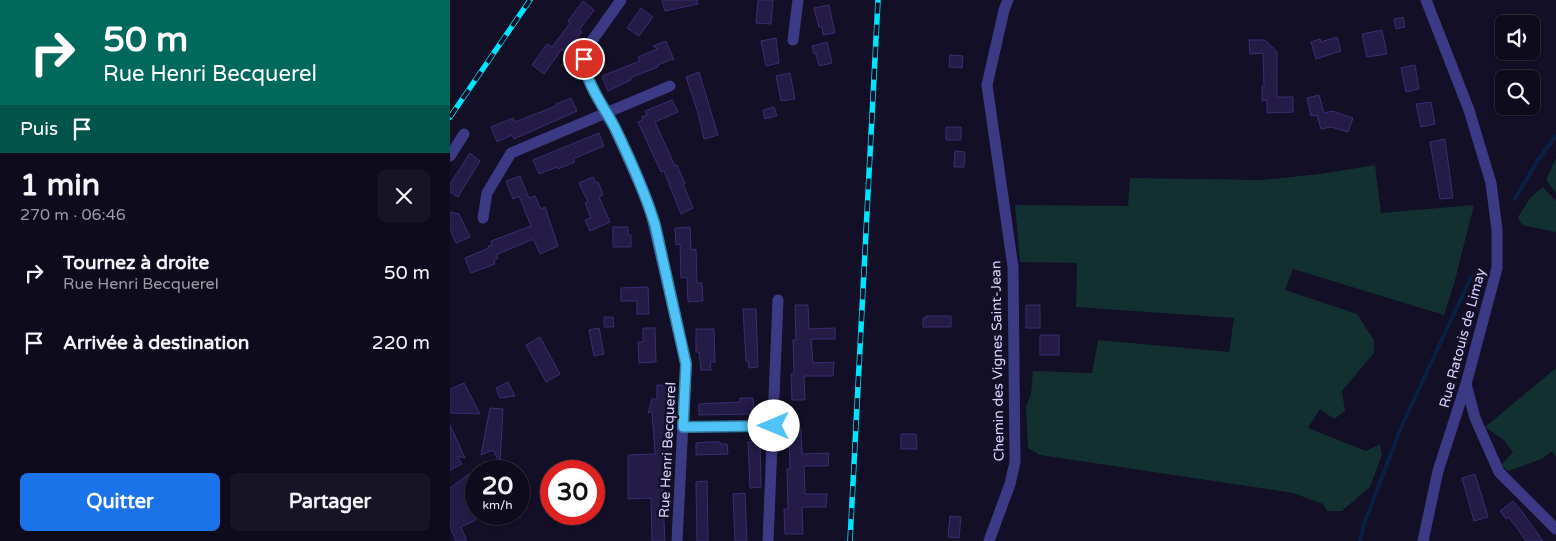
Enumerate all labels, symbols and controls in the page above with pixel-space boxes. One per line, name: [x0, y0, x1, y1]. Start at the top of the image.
map controls: [1495, 15, 1540, 115]
button: sound: [1495, 15, 1540, 60]
text: 50 m: [103, 19, 188, 61]
icon: right: [20, 20, 85, 85]
pin: [563, 38, 605, 80]
icon: arrive: [570, 45, 598, 73]
text: Rue Henri Becquerel: [103, 61, 317, 87]
button: search: [1495, 70, 1540, 115]
icon: arrive: [68, 115, 96, 143]
text: Puis: [20, 118, 58, 140]
text: 1 min: [20, 167, 100, 204]
button: close: [378, 170, 430, 222]
text: 270 m · 06:46: [20, 205, 126, 225]
text: Tournez à droite: [63, 252, 209, 274]
icon: right: [20, 259, 48, 287]
street label: Chemin des Vignes Saint-Jean: [987, 260, 1008, 461]
text: 50 m: [384, 262, 430, 284]
street label: Rue Ratouis de Limay: [1436, 266, 1489, 410]
text: Rue Henri Becquerel: [63, 274, 219, 294]
icon: arrive: [20, 329, 48, 357]
text: Arrivée à destination: [63, 332, 249, 354]
text: 220 m: [372, 332, 430, 354]
street label: Rue Henri Becquerel: [655, 382, 680, 518]
position arrow: [747, 399, 799, 451]
speed limit sign: 30: [540, 460, 605, 525]
text: 20: [482, 471, 513, 501]
button: Quitter: [20, 473, 220, 531]
button: Partager: [230, 473, 430, 531]
text: km/h: [482, 498, 513, 512]

